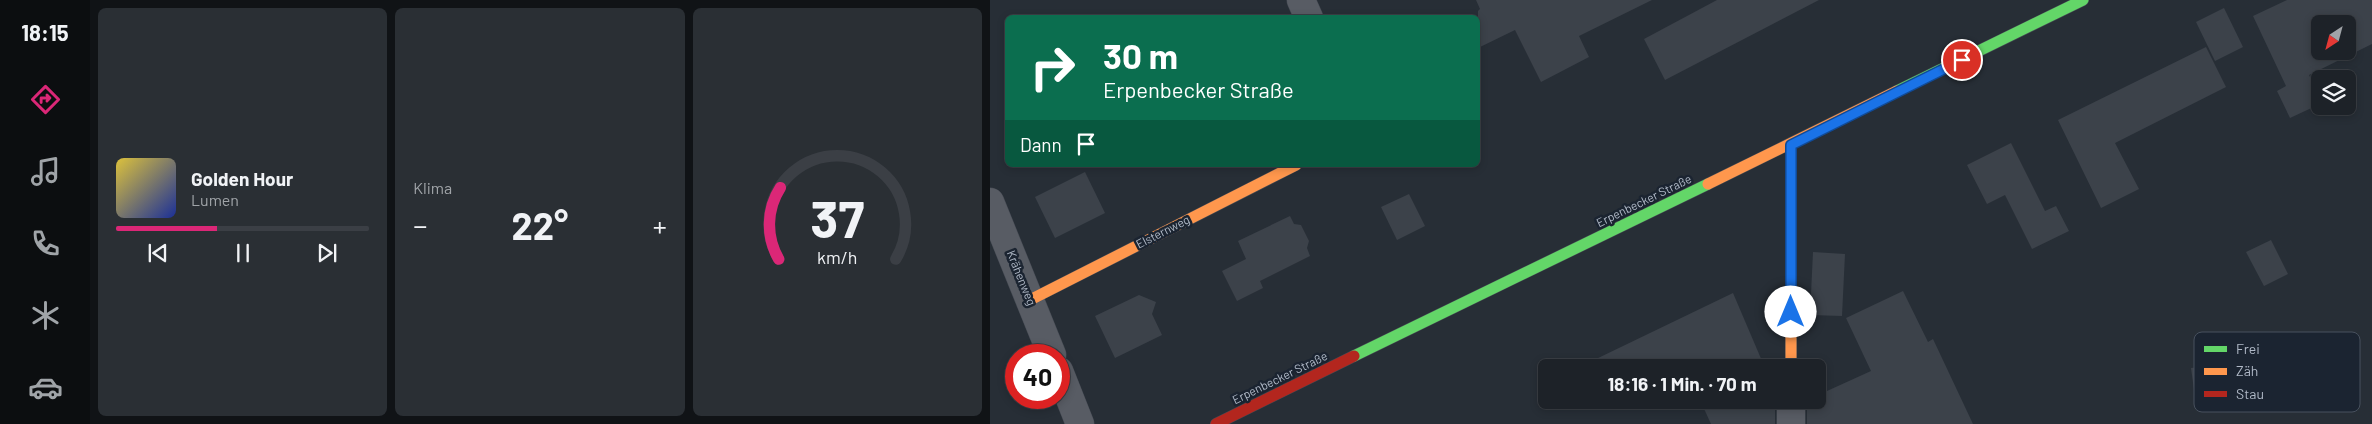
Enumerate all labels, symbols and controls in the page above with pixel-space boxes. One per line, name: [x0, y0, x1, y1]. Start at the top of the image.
north arrow: [2311, 15, 2356, 60]
map controls: [2311, 15, 2356, 115]
text: 18:15: [21, 19, 69, 45]
text: 30 m: [1103, 34, 1178, 76]
icon: right: [1020, 35, 1085, 100]
pin: [1941, 39, 1983, 81]
icon: arrive: [1948, 46, 1976, 74]
button: layers: [2311, 70, 2356, 115]
text: Erpenbecker Straße: [1103, 76, 1294, 102]
icon: directions: [28, 82, 63, 117]
icon: arrive: [1072, 130, 1100, 158]
text: Dann: [1020, 133, 1062, 156]
icon: music: [28, 154, 63, 189]
text: Golden Hour: [191, 167, 293, 190]
street label: Erpenbecker Straße: [1594, 171, 1693, 229]
text: Klima: [413, 178, 452, 197]
text: 37: [810, 186, 864, 248]
text: Lumen: [191, 190, 239, 209]
text: 22°: [512, 202, 568, 248]
text: −: [413, 208, 427, 242]
text: +: [653, 208, 667, 242]
street label: Elsternweg: [1133, 212, 1192, 251]
icon: phone: [28, 226, 63, 261]
icon: previous: [144, 239, 172, 267]
icon: pause: [229, 239, 257, 267]
icon: next: [313, 239, 341, 267]
text: km/h: [817, 246, 858, 268]
street label: Krähenweg: [1005, 248, 1039, 307]
position arrow: [1764, 285, 1816, 337]
icon: climate: [28, 298, 63, 333]
legend: [2194, 332, 2360, 412]
text: Frei: [2236, 340, 2260, 357]
speed limit sign: 40: [1005, 344, 1070, 409]
street label: Erpenbecker Straße: [1230, 348, 1329, 406]
text: Zäh: [2236, 362, 2258, 379]
icon: car: [28, 370, 63, 405]
text: 18:16 · 1 Min. · 70 m: [1607, 372, 1757, 395]
text: Stau: [2236, 385, 2264, 402]

